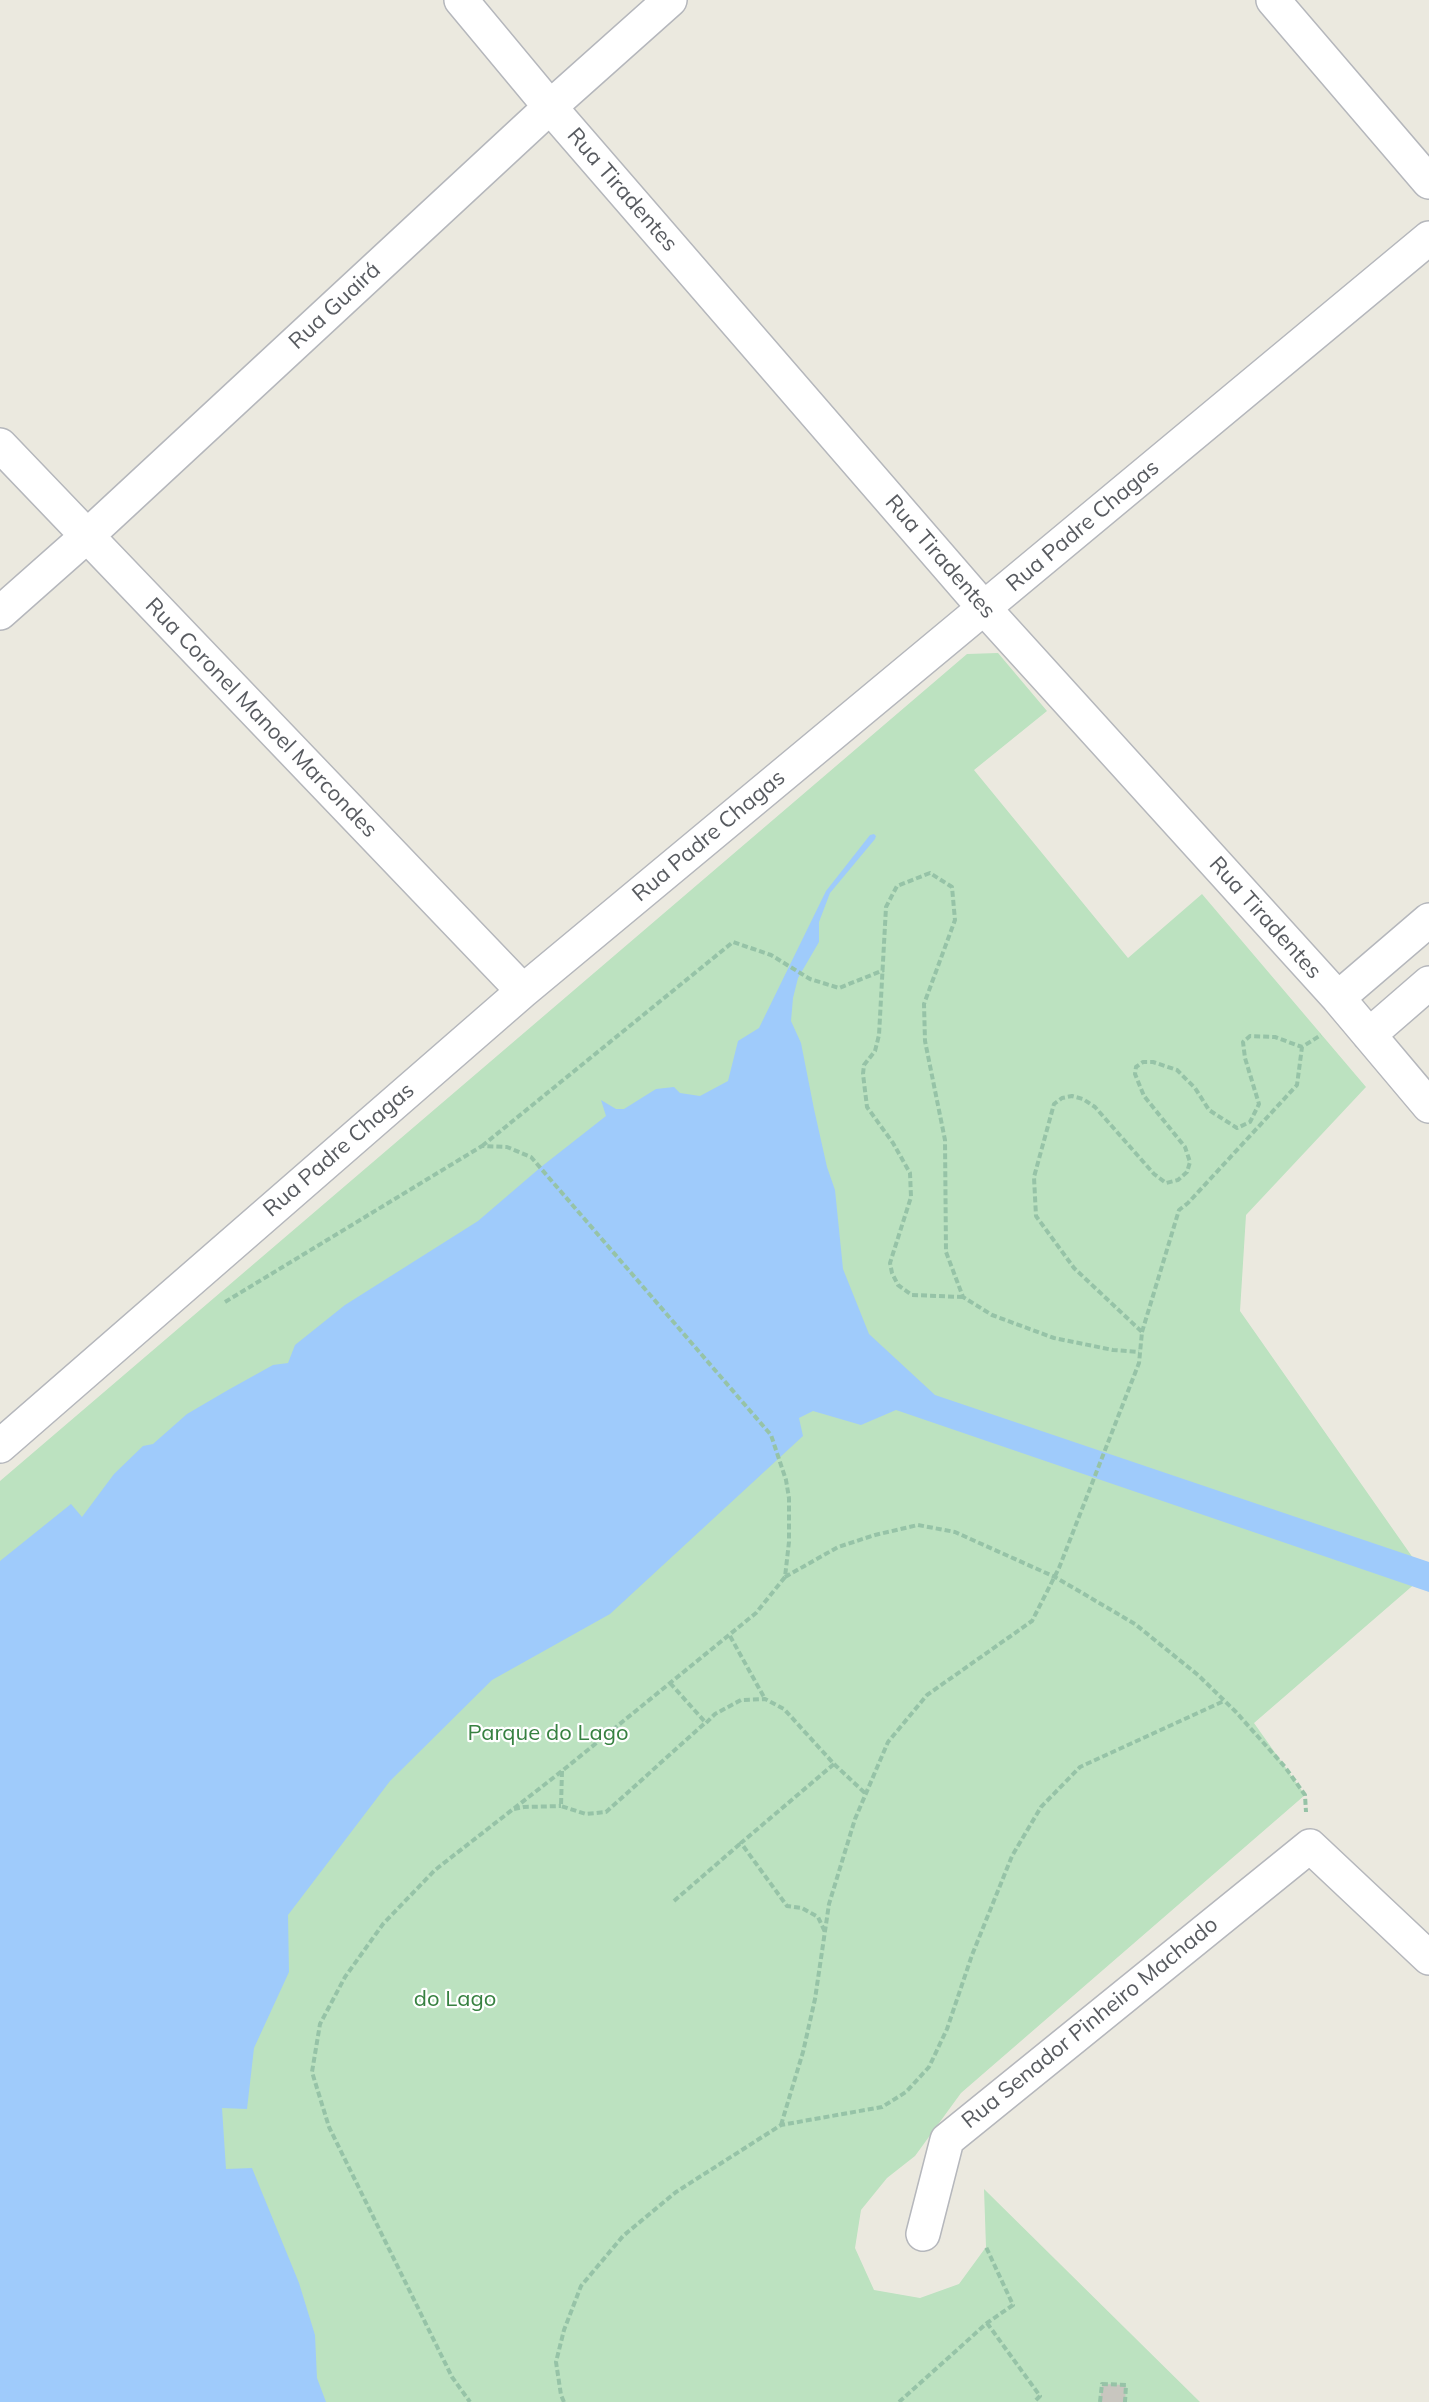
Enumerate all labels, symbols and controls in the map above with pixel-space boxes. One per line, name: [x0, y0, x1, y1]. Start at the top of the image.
street label: Rua Tiradentes: [561, 123, 683, 257]
street label: Rua Guairá: [284, 257, 386, 355]
street label: Rua Padre Chagas: [1001, 454, 1165, 598]
street label: Rua Tiradentes: [879, 490, 1001, 624]
street label: Rua Coronel Manoel Marcondes: [139, 593, 383, 843]
street label: Rua Padre Chagas: [627, 764, 791, 908]
street label: Rua Tiradentes: [1203, 852, 1327, 984]
street label: Rua Padre Chagas: [258, 1077, 420, 1223]
park label: Parque do Lago: [468, 1720, 628, 1746]
street label: Rua Senador Pinheiro Machado: [957, 1912, 1223, 2134]
park label: do Lago: [414, 1986, 496, 2012]

